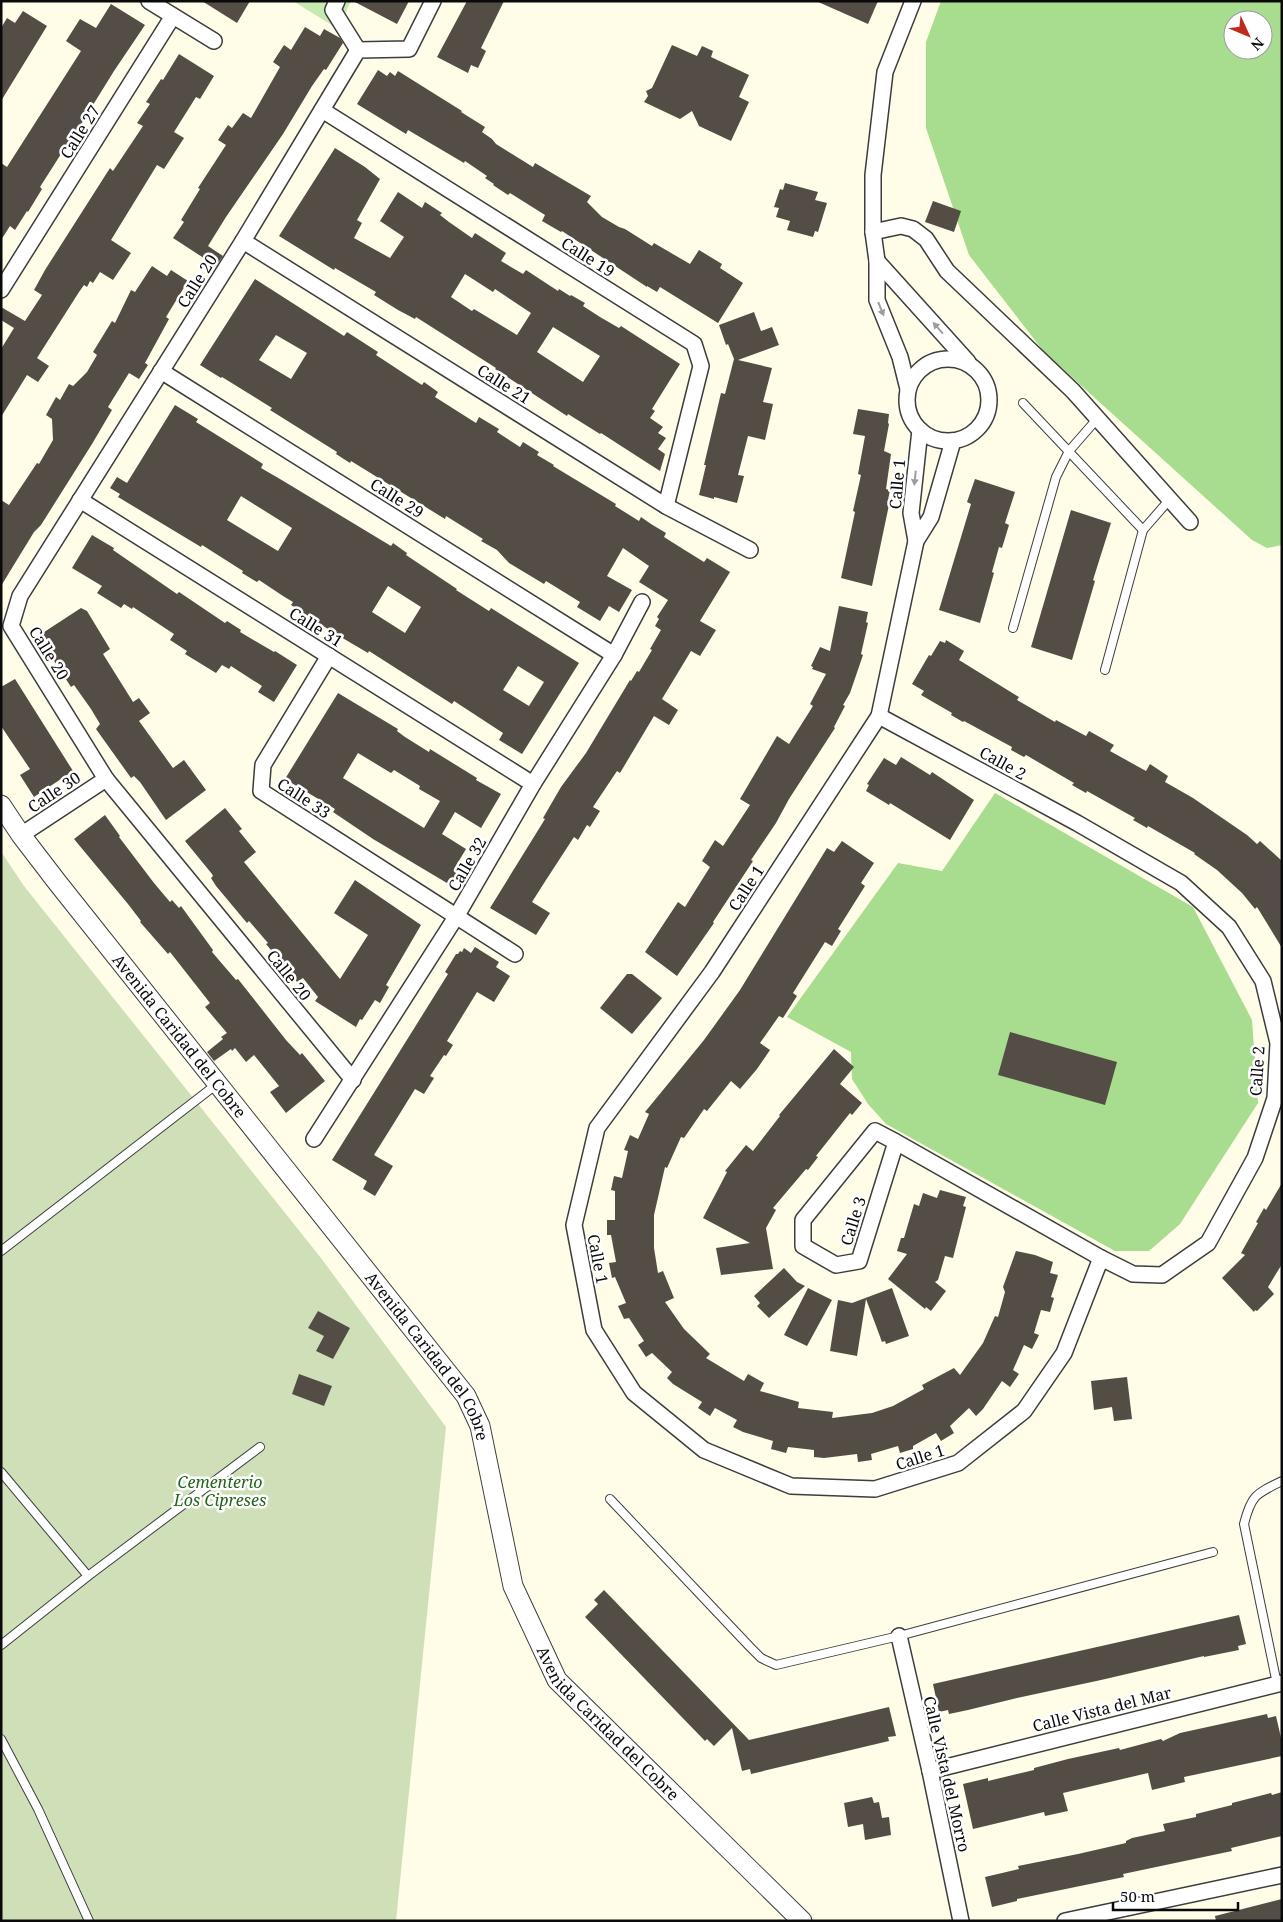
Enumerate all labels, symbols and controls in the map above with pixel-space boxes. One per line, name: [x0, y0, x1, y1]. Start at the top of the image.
north arrow: [1223, 10, 1273, 60]
text: N: [1247, 34, 1268, 55]
street label: Calle 27: [55, 101, 105, 163]
street label: Calle 19: [557, 232, 619, 282]
street label: Calle 20: [172, 250, 222, 312]
one-way arrow: [877, 302, 885, 317]
one-way arrow: [933, 322, 944, 335]
street label: Calle 21: [473, 359, 535, 409]
street label: Calle 1: [884, 458, 910, 510]
one-way arrow: [911, 470, 919, 486]
street label: Calle 29: [366, 473, 428, 523]
street label: Calle 31: [285, 602, 347, 652]
street label: Calle 20: [24, 622, 74, 684]
street label: Calle 2: [976, 741, 1030, 785]
street label: Calle 30: [23, 766, 85, 818]
street label: Calle 33: [273, 773, 335, 823]
street label: Calle 32: [443, 833, 491, 895]
street label: Calle 1: [723, 861, 769, 915]
street label: Calle 20: [262, 945, 316, 1005]
street label: Avenida Caridad del Cobre: [108, 949, 251, 1122]
street label: Calle 2: [1244, 1045, 1270, 1097]
street label: Calle 3: [835, 1194, 871, 1248]
street label: Calle 1: [582, 1232, 614, 1286]
street label: Avenida Caridad del Cobre: [360, 1267, 494, 1442]
street label: Calle 1: [893, 1439, 947, 1475]
park label: Cementerio Los Cipreses: [173, 1471, 266, 1511]
street label: Avenida Caridad del Cobre: [532, 1643, 684, 1805]
street label: Calle Vista del Mar: [1030, 1681, 1174, 1737]
street label: Calle Vista del Morro: [918, 1694, 976, 1854]
scale bar: [1113, 1880, 1238, 1912]
text: 50 m: [1120, 1886, 1155, 1906]

